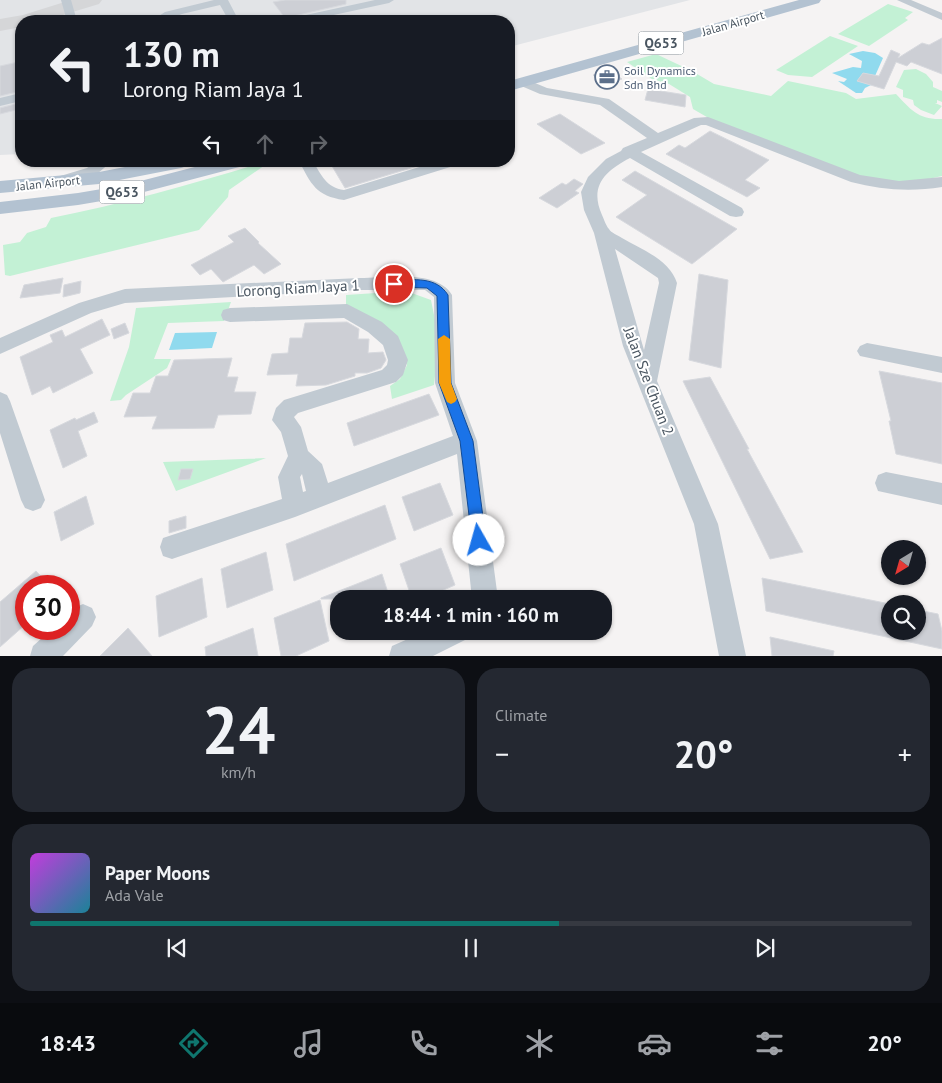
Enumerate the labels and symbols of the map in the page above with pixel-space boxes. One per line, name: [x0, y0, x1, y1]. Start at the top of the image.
street label: Jalan Airport: [699, 7, 766, 39]
road number: Q653: [638, 32, 684, 54]
place label: Soil Dynamics Sdn Bhd: [624, 63, 696, 92]
office icon: Soil Dynamics Sdn Bhd: [594, 64, 620, 90]
street label: Jalan Airport: [14, 172, 81, 194]
road number: Q653: [100, 180, 144, 203]
pin: [373, 263, 415, 305]
street label: Lorong Riam Jaya 1: [236, 275, 360, 301]
street label: Jalan Sze Chuan 2: [619, 323, 678, 438]
position arrow: [452, 513, 504, 565]
north arrow: [881, 540, 926, 585]
speed limit sign: 30: [15, 575, 80, 640]

